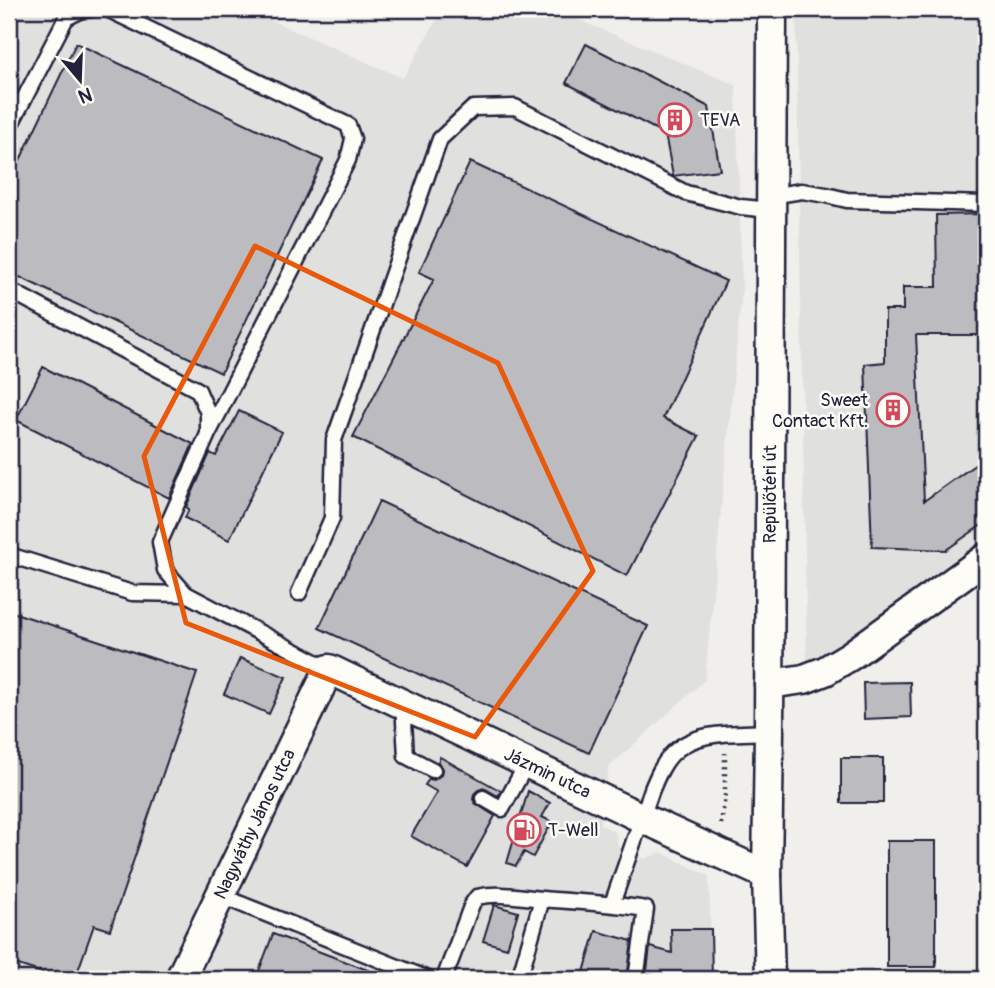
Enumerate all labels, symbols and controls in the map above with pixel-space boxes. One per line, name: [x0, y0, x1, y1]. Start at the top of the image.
north arrow: [46, 46, 116, 116]
text: N: [75, 82, 95, 109]
building icon: TEVA: [656, 101, 694, 139]
place label: TEVA: [700, 109, 741, 132]
place label: Sweet Contact Kft.: [772, 389, 869, 433]
building icon: Sweet Contact Kft.: [874, 391, 912, 429]
street label: Repülőtéri út: [758, 444, 782, 543]
street label: Jázmin utca: [500, 743, 595, 803]
street label: Nagyváthy János utca: [209, 745, 300, 903]
fuel station icon: T-Well: [505, 811, 543, 849]
place label: T-Well: [548, 819, 598, 842]

